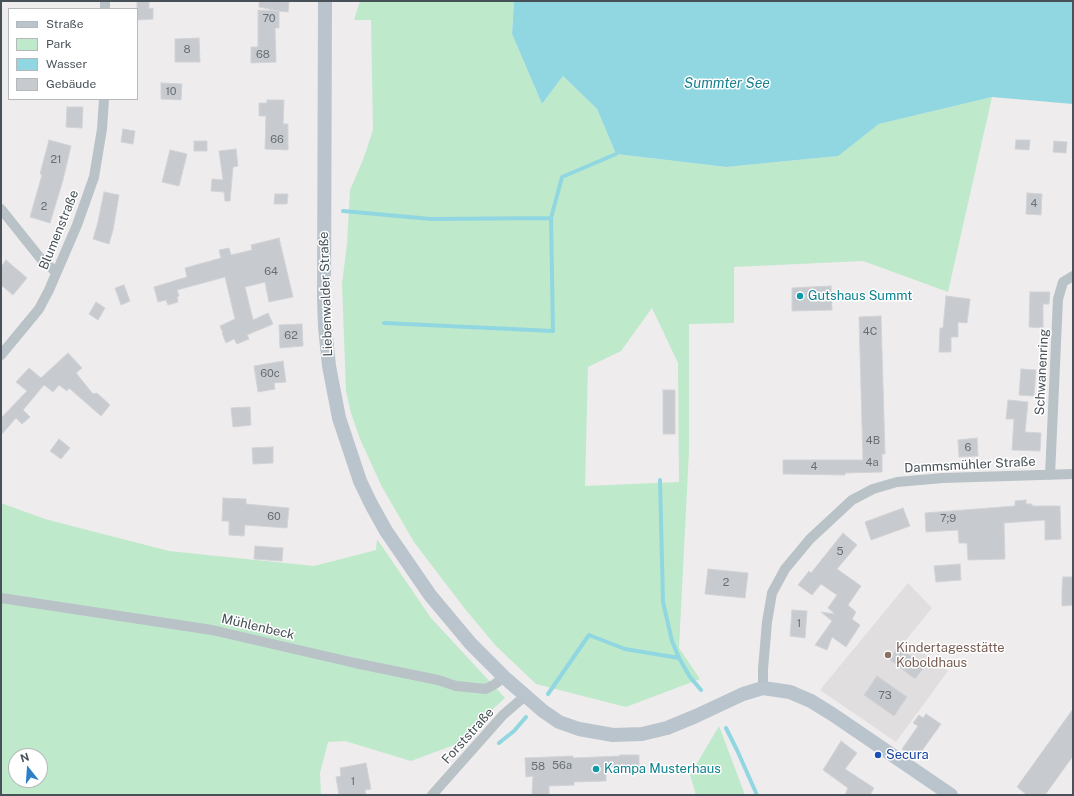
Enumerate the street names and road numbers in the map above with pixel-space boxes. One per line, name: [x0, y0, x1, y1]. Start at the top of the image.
street label: Blumenstraße: [36, 188, 82, 272]
street label: Liebenwalder Straße: [316, 231, 336, 357]
street label: Schwanenring: [1032, 328, 1052, 416]
street label: Dammsmühler Straße: [904, 454, 1036, 476]
street label: Mühlenbeck: [220, 611, 296, 643]
street label: Forststraße: [439, 705, 497, 767]

